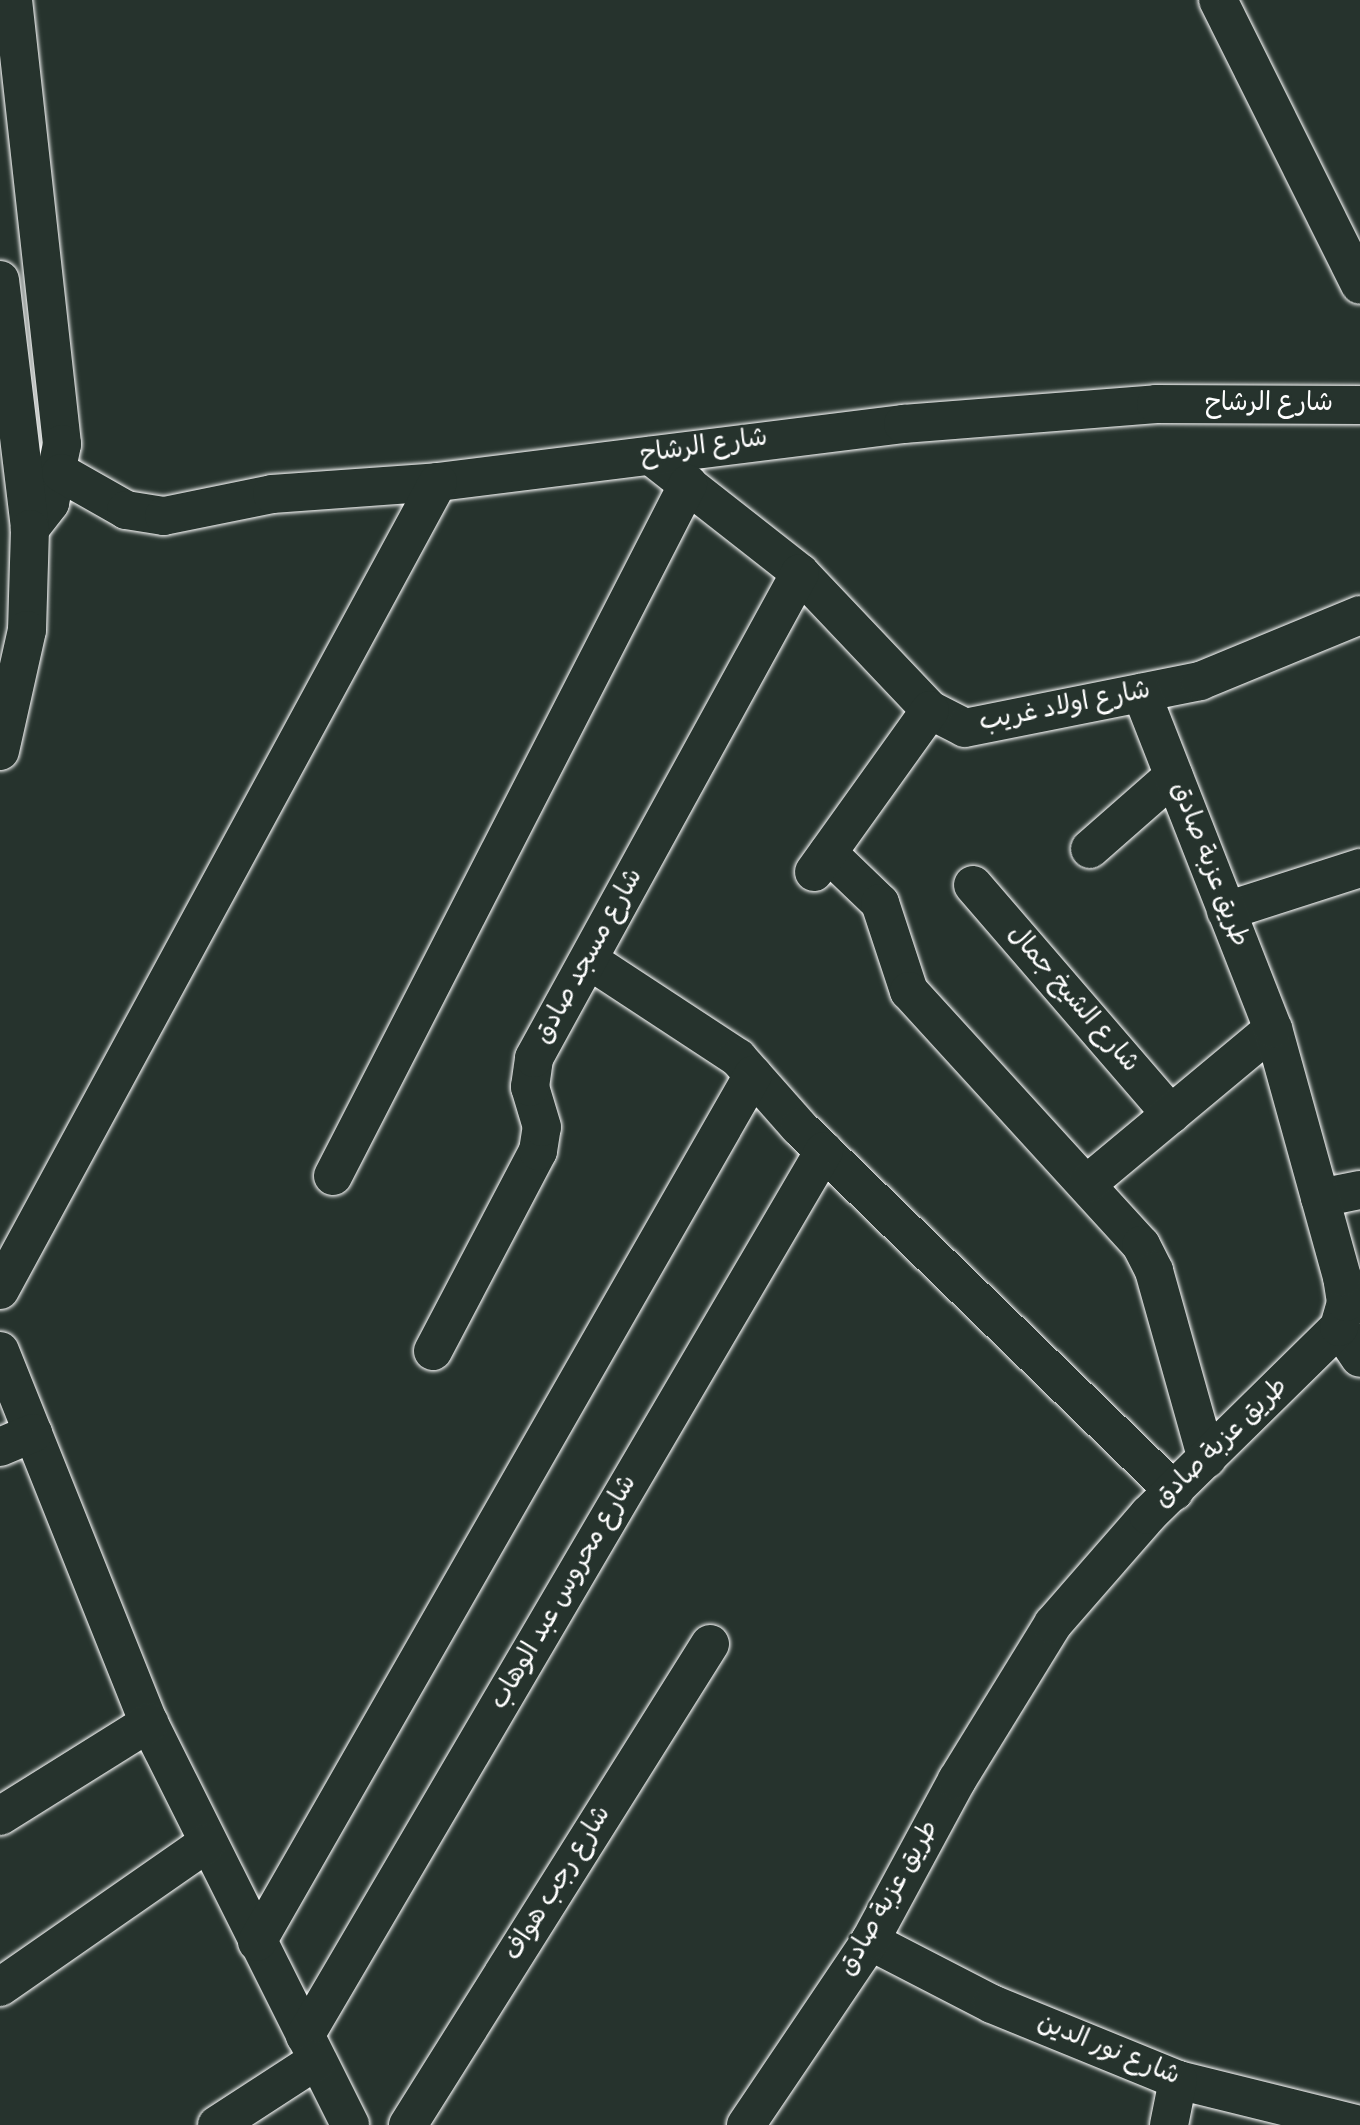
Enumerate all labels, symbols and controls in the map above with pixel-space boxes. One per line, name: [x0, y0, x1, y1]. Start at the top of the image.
street label: شارع الرشاح: [1205, 389, 1333, 421]
street label: شارع الرشاح: [638, 424, 770, 472]
street label: شارع اولاد غريب: [977, 676, 1153, 740]
street label: طريق عزبة صادق: [1162, 778, 1254, 952]
street label: شارع مسجد صادق: [529, 864, 651, 1050]
street label: شارع الشيخ جمال: [999, 920, 1145, 1080]
street label: طريق عزبة صادق: [1149, 1372, 1295, 1516]
street label: شارع محروس عبد الوهاب: [485, 1470, 645, 1716]
street label: شارع رجب هواف: [499, 1801, 619, 1967]
street label: طريق عزبة صادق: [833, 1816, 947, 1982]
street label: شارع نور الدين: [1032, 2008, 1184, 2094]

